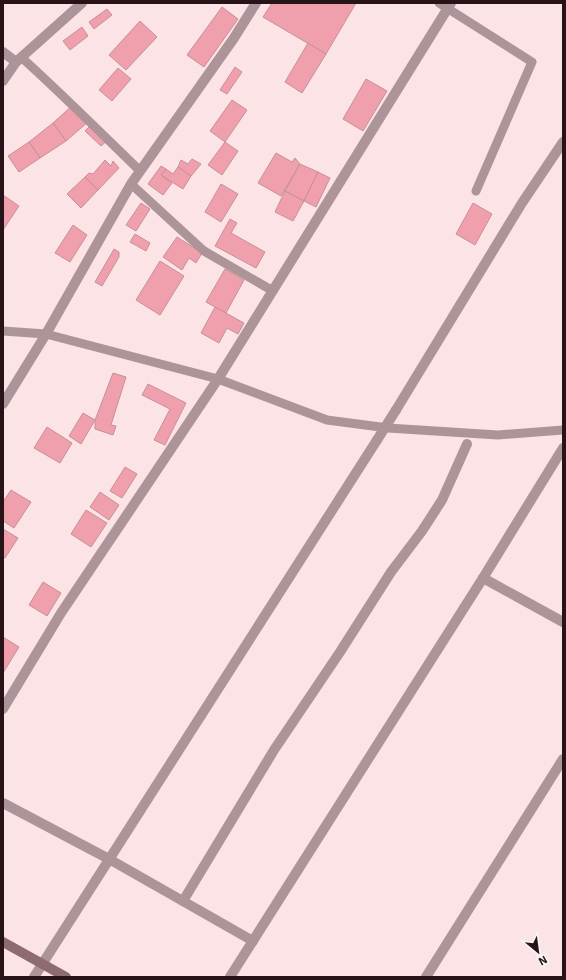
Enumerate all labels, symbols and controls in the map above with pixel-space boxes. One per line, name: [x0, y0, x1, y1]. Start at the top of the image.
north arrow: [518, 932, 558, 972]
text: N: [536, 953, 550, 969]

